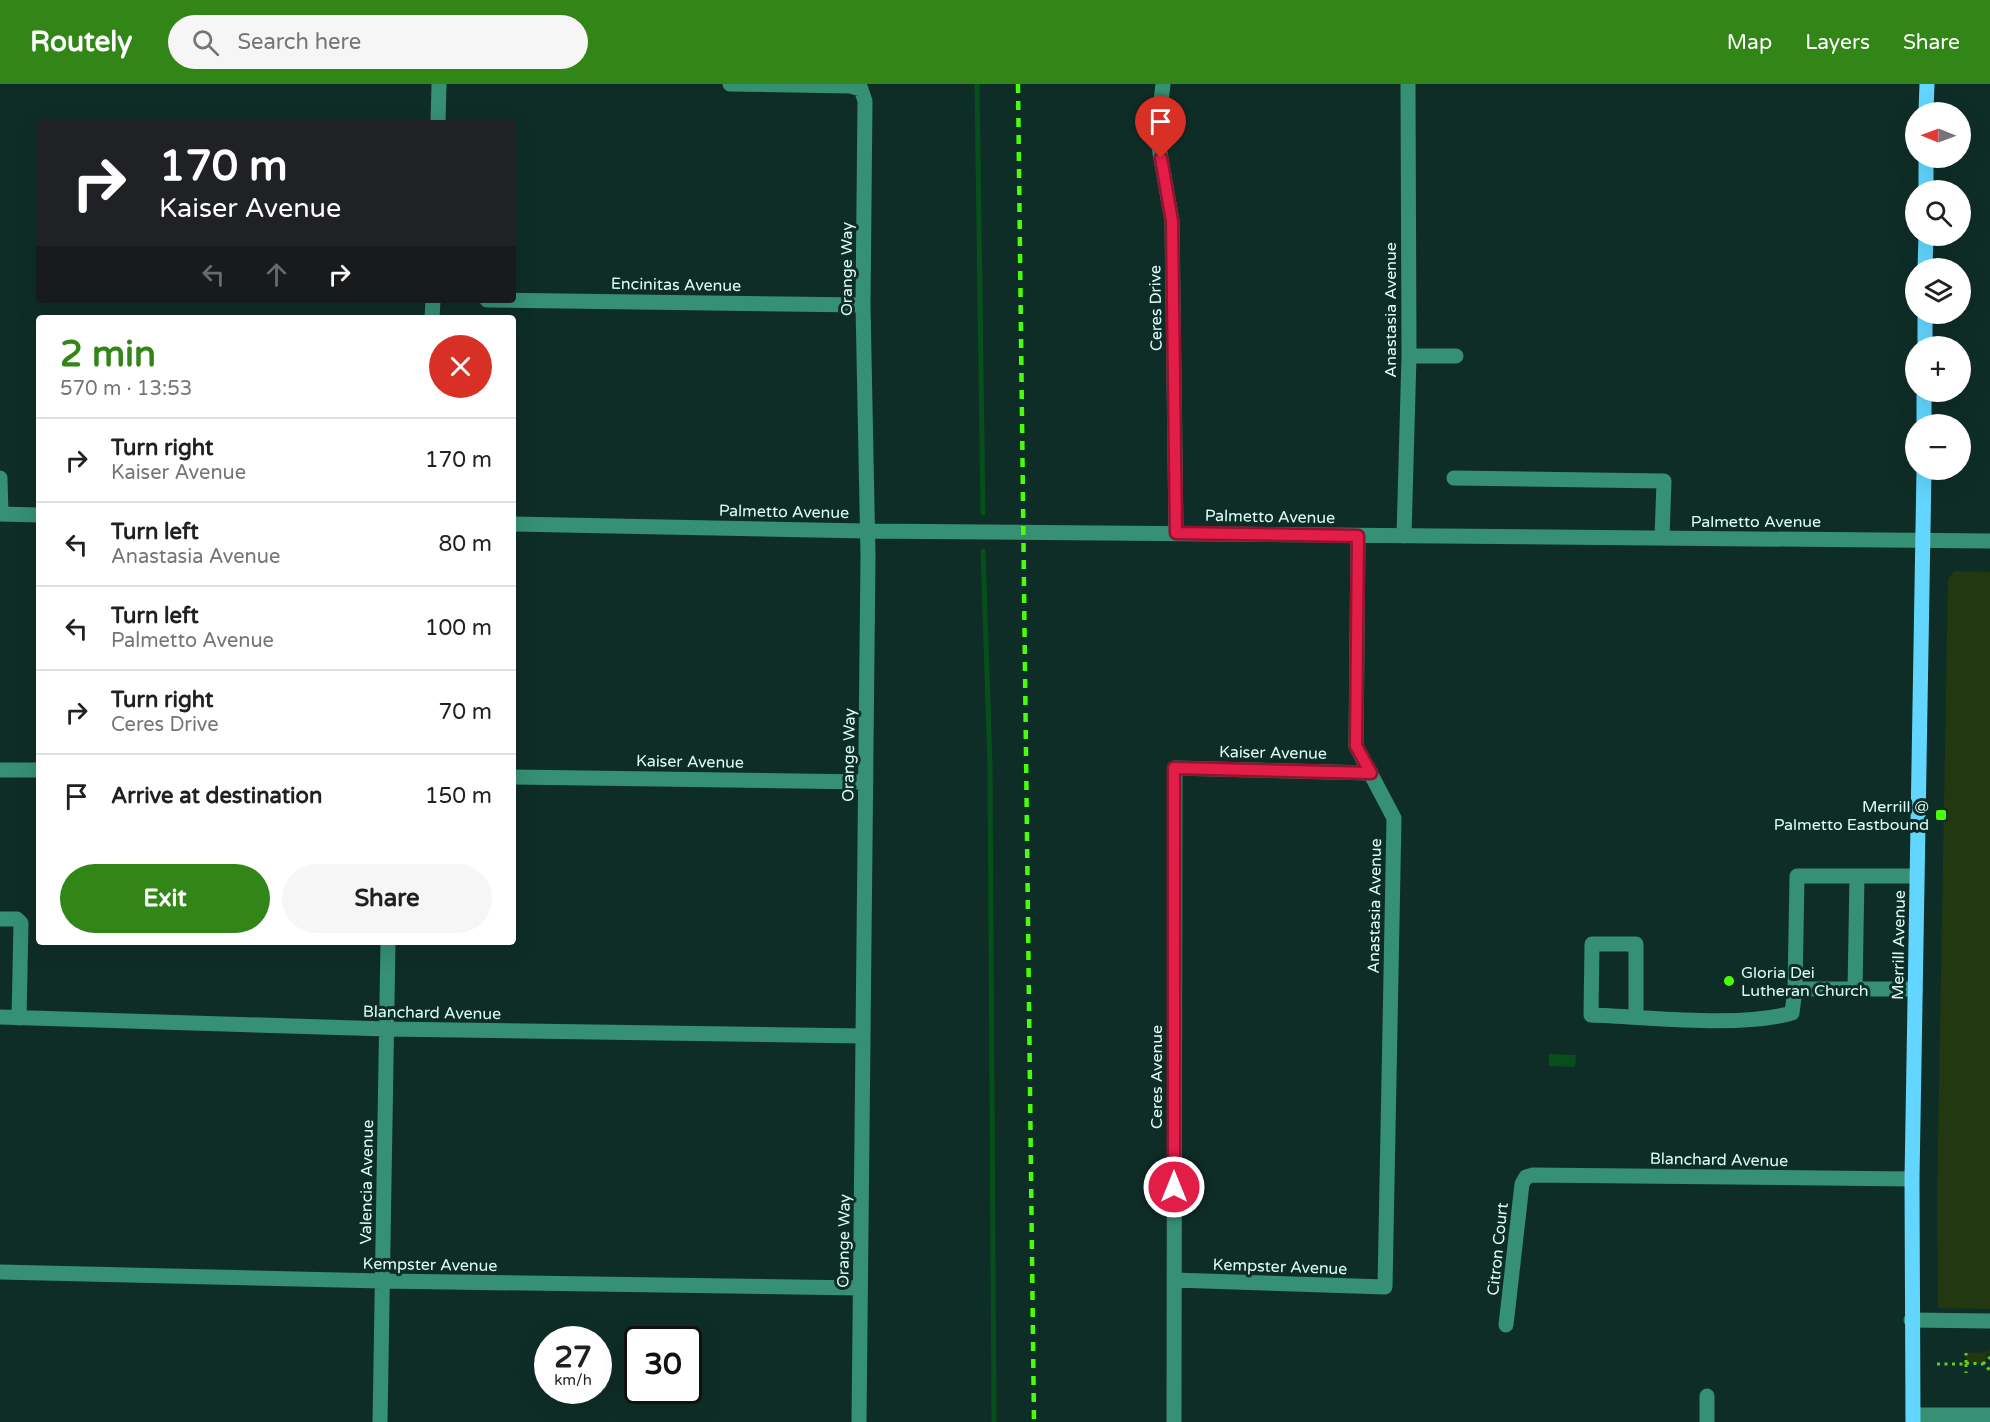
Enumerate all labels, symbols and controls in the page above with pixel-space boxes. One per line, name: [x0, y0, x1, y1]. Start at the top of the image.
search box: [168, 15, 588, 69]
text: Routely: [30, 25, 132, 59]
icon: search: [189, 26, 222, 59]
text: Search here: [237, 29, 361, 55]
text: Map: [1727, 30, 1772, 55]
text: Layers: [1805, 30, 1870, 55]
text: Share: [1903, 30, 1960, 55]
pin: [1135, 96, 1186, 158]
north arrow: [1905, 102, 1971, 168]
map controls: [1905, 102, 1971, 480]
icon: arrive: [1144, 105, 1177, 138]
text: 170 m: [159, 141, 288, 192]
icon: right: [60, 144, 138, 222]
button: search: [1905, 180, 1971, 246]
text: Kaiser Avenue: [159, 192, 341, 225]
street label: Orange Way: [837, 222, 857, 316]
street label: Anastasia Avenue: [1381, 242, 1401, 378]
icon: left: [197, 258, 230, 291]
icon: ahead: [260, 258, 293, 291]
icon: right: [323, 258, 356, 291]
button: layers: [1905, 258, 1971, 324]
street label: Ceres Drive: [1145, 265, 1167, 351]
street label: Encinitas Avenue: [611, 274, 741, 296]
text: 2 min: [60, 333, 156, 376]
button: close: [429, 335, 492, 398]
button: +: [1905, 336, 1971, 402]
text: 570 m · 13:53: [60, 377, 192, 401]
button: −: [1905, 414, 1971, 480]
text: Turn right: [111, 435, 213, 461]
icon: right: [60, 444, 93, 477]
text: 170 m: [425, 447, 492, 473]
text: Kaiser Avenue: [111, 461, 246, 485]
street label: Palmetto Avenue: [719, 501, 849, 523]
street label: Palmetto Avenue: [1205, 506, 1335, 528]
street label: Palmetto Avenue: [1691, 512, 1821, 532]
text: Turn left: [111, 519, 199, 545]
icon: left: [60, 528, 93, 561]
text: 80 m: [438, 531, 492, 557]
text: Anastasia Avenue: [111, 545, 280, 569]
text: Turn left: [111, 603, 199, 629]
icon: left: [60, 612, 93, 645]
text: 100 m: [425, 615, 492, 641]
text: Palmetto Avenue: [111, 629, 274, 653]
text: Turn right: [111, 687, 213, 713]
icon: right: [60, 696, 93, 729]
text: 70 m: [438, 699, 492, 725]
street label: Orange Way: [838, 707, 860, 802]
text: Ceres Drive: [111, 713, 219, 737]
street label: Kaiser Avenue: [1219, 742, 1327, 764]
street label: Kaiser Avenue: [636, 751, 744, 773]
icon: arrive: [60, 780, 93, 813]
text: Arrive at destination: [111, 783, 322, 809]
text: 150 m: [425, 783, 492, 809]
place label: Merrill @ Palmetto Eastbound: [1774, 797, 1929, 835]
marker: Merrill @ Palmetto Eastbound: [1934, 808, 1948, 822]
street label: Anastasia Avenue: [1364, 838, 1386, 974]
button: Exit: [60, 864, 270, 933]
button: Share: [282, 864, 492, 933]
street label: Merrill Avenue: [1888, 890, 1910, 1000]
place label: Gloria Dei Lutheran Church: [1741, 963, 1869, 1001]
marker: Gloria Dei Lutheran Church: [1722, 974, 1736, 988]
street label: Blanchard Avenue: [363, 1002, 501, 1024]
street label: Ceres Avenue: [1147, 1025, 1167, 1129]
street label: Valencia Avenue: [356, 1119, 378, 1245]
street label: Blanchard Avenue: [1650, 1149, 1788, 1171]
position arrow: [1142, 1155, 1206, 1219]
street label: Orange Way: [833, 1193, 855, 1288]
street label: Citron Court: [1483, 1202, 1513, 1297]
street label: Kempster Avenue: [362, 1254, 498, 1276]
street label: Kempster Avenue: [1212, 1255, 1348, 1279]
speed limit sign: 30: [624, 1326, 702, 1404]
text: 27: [554, 1339, 592, 1376]
text: km/h: [554, 1371, 592, 1389]

